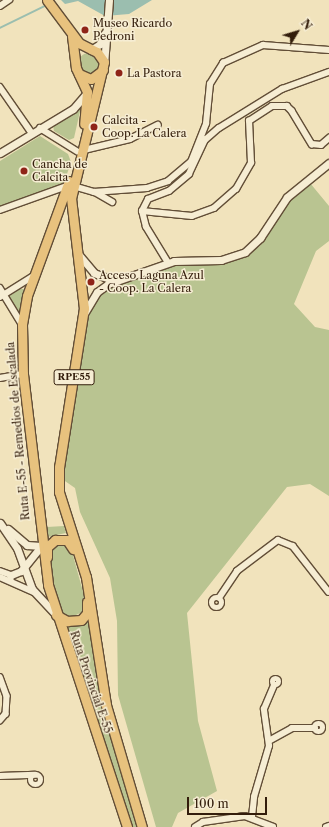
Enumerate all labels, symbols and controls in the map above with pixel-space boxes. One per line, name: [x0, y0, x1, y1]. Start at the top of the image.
north arrow: [277, 12, 317, 52]
place label: Museo Ricardo Pedroni: [93, 17, 172, 43]
text: N: [298, 17, 315, 33]
marker: Museo Ricardo Pedroni: [80, 25, 90, 35]
place label: La Pastora: [127, 66, 182, 80]
marker: La Pastora: [114, 68, 124, 78]
place label: Calcita - Coop. La Calera: [102, 114, 187, 140]
marker: Calcita - Coop. La Calera: [89, 122, 99, 132]
place label: Cancha de Calcita: [32, 158, 87, 184]
marker: Cancha de Calcita: [19, 166, 29, 176]
place label: Acceso Laguna Azul - Coop. La Calera: [99, 269, 204, 295]
marker: Acceso Laguna Azul - Coop. La Calera: [86, 277, 96, 287]
street label: Ruta E-55 - Remedios de Escalada: [4, 341, 32, 521]
road number: RPE55: [53, 369, 95, 385]
street label: Ruta Provincial E-55: [67, 629, 115, 735]
scale bar: [189, 789, 269, 815]
text: 100 m: [194, 796, 229, 811]

